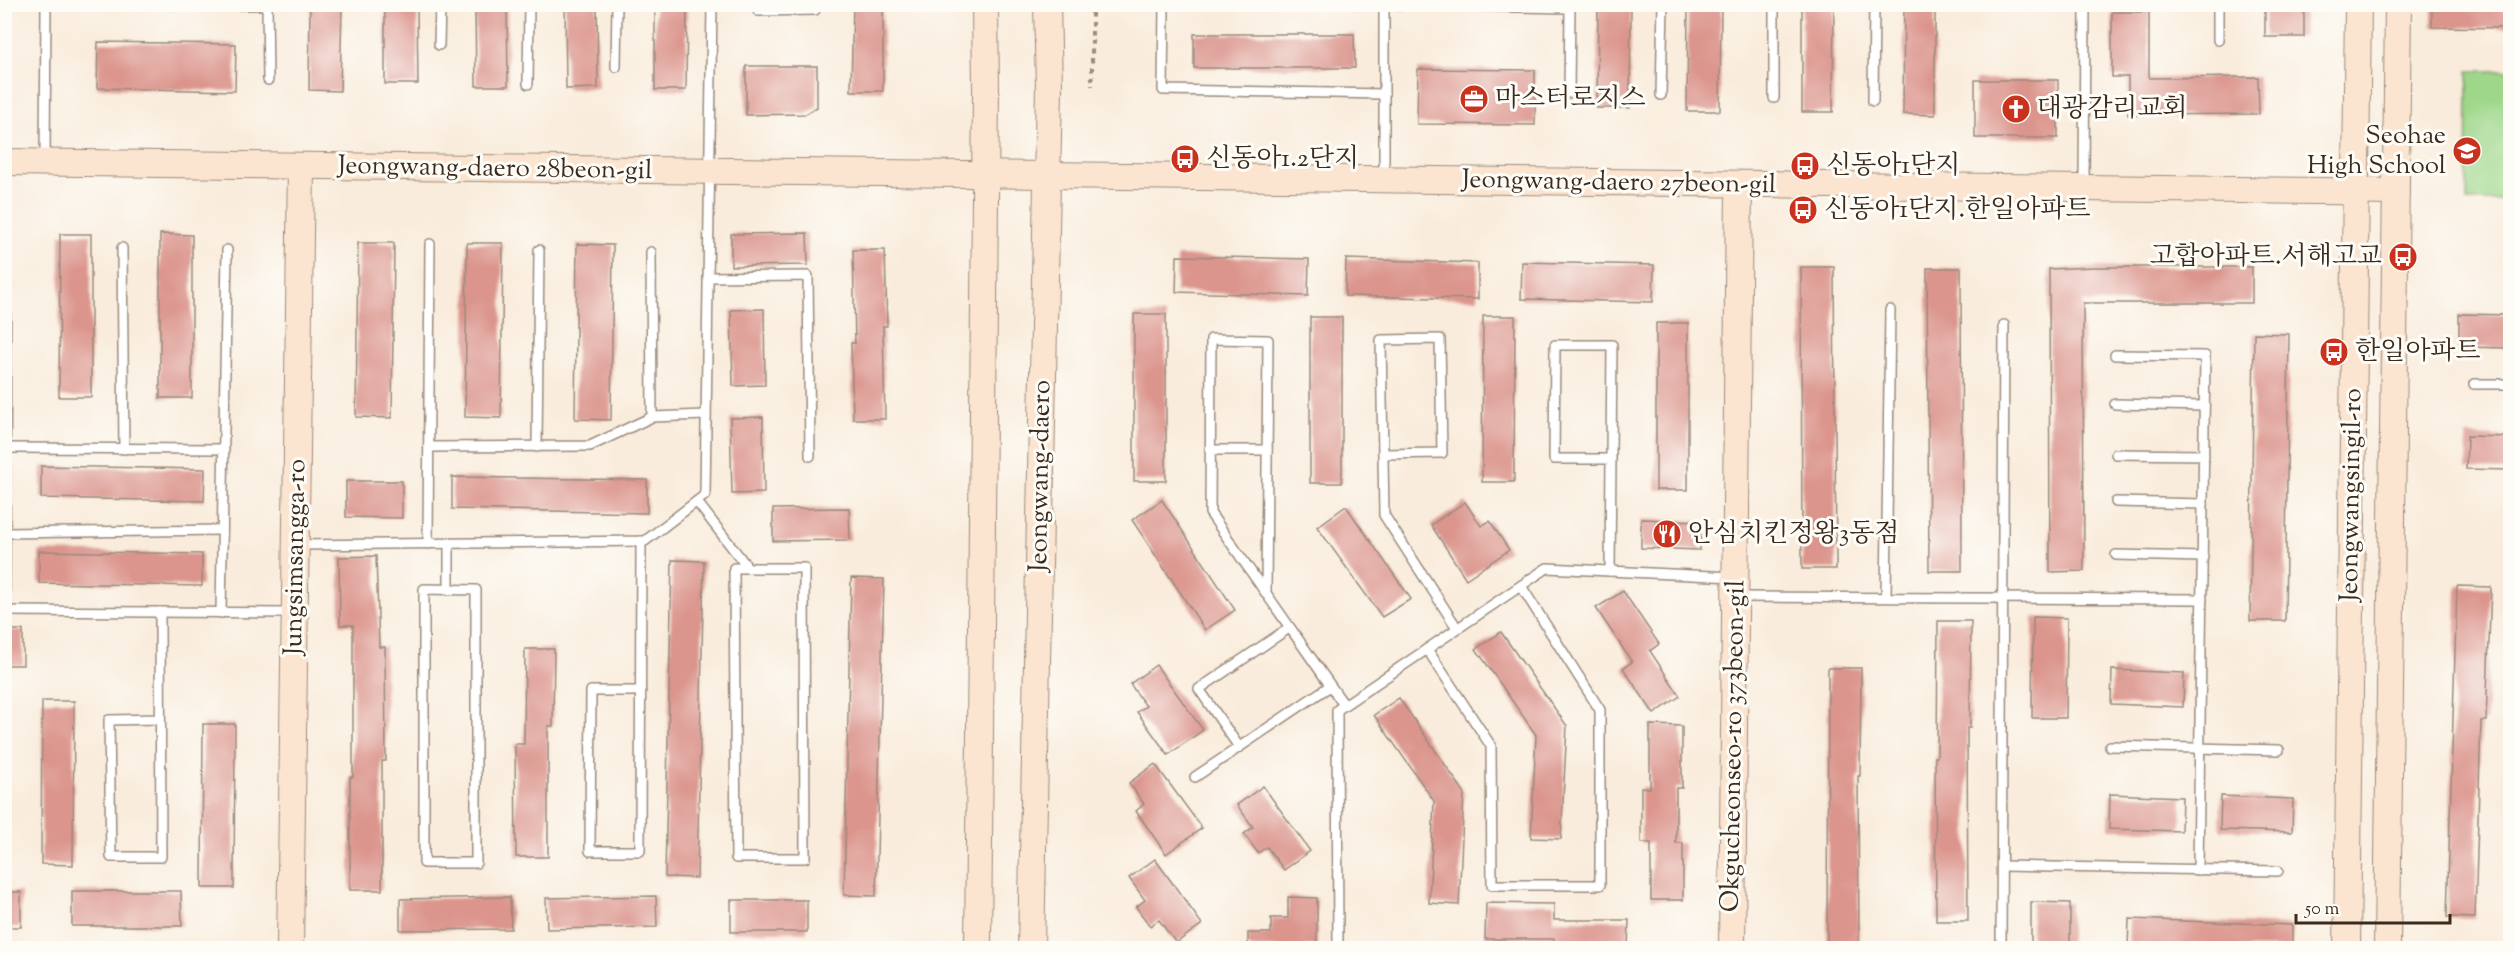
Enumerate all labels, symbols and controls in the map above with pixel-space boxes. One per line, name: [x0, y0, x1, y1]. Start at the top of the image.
place label: 마스터로지스: [1495, 81, 1646, 118]
office icon: 마스터로지스: [1458, 83, 1490, 115]
place label: 대광감리교회: [2037, 91, 2188, 128]
church icon: 대광감리교회: [2000, 93, 2032, 125]
place label: Seohae High School: [2307, 118, 2446, 185]
school or university icon: Seohae High School: [2451, 135, 2483, 167]
place label: 신동아1.2단지: [1206, 141, 1359, 178]
bus stop icon: 신동아1.2단지: [1169, 143, 1201, 175]
street label: Jeongwang-daero 28beon-gil: [335, 148, 653, 190]
place label: 신동아1단지: [1826, 148, 1960, 185]
bus stop icon: 신동아1단지: [1789, 150, 1821, 182]
street label: Jeongwang-daero 27beon-gil: [1460, 162, 1776, 204]
place label: 신동아1단지.한일아파트: [1824, 192, 2091, 229]
bus stop icon: 신동아1단지.한일아파트: [1787, 194, 1819, 226]
place label: 고합아파트.서해고교: [2149, 239, 2382, 276]
bus stop icon: 고합아파트.서해고교: [2387, 241, 2419, 273]
place label: 한일아파트: [2355, 334, 2481, 371]
bus stop icon: 한일아파트: [2318, 336, 2350, 368]
street label: Jeongwang-daero: [1021, 380, 1061, 574]
street label: Jeongwangsingil-ro: [2332, 388, 2372, 604]
street label: Jungsimsangga-ro: [276, 458, 316, 658]
place label: 안심치킨정왕3동점: [1688, 516, 1899, 553]
restaurant icon: 안심치킨정왕3동점: [1651, 518, 1683, 550]
street label: Okgucheonseo-ro 373beon-gil: [1713, 580, 1755, 912]
scale bar: [2296, 887, 2450, 925]
text: 50 m: [2304, 897, 2340, 923]

